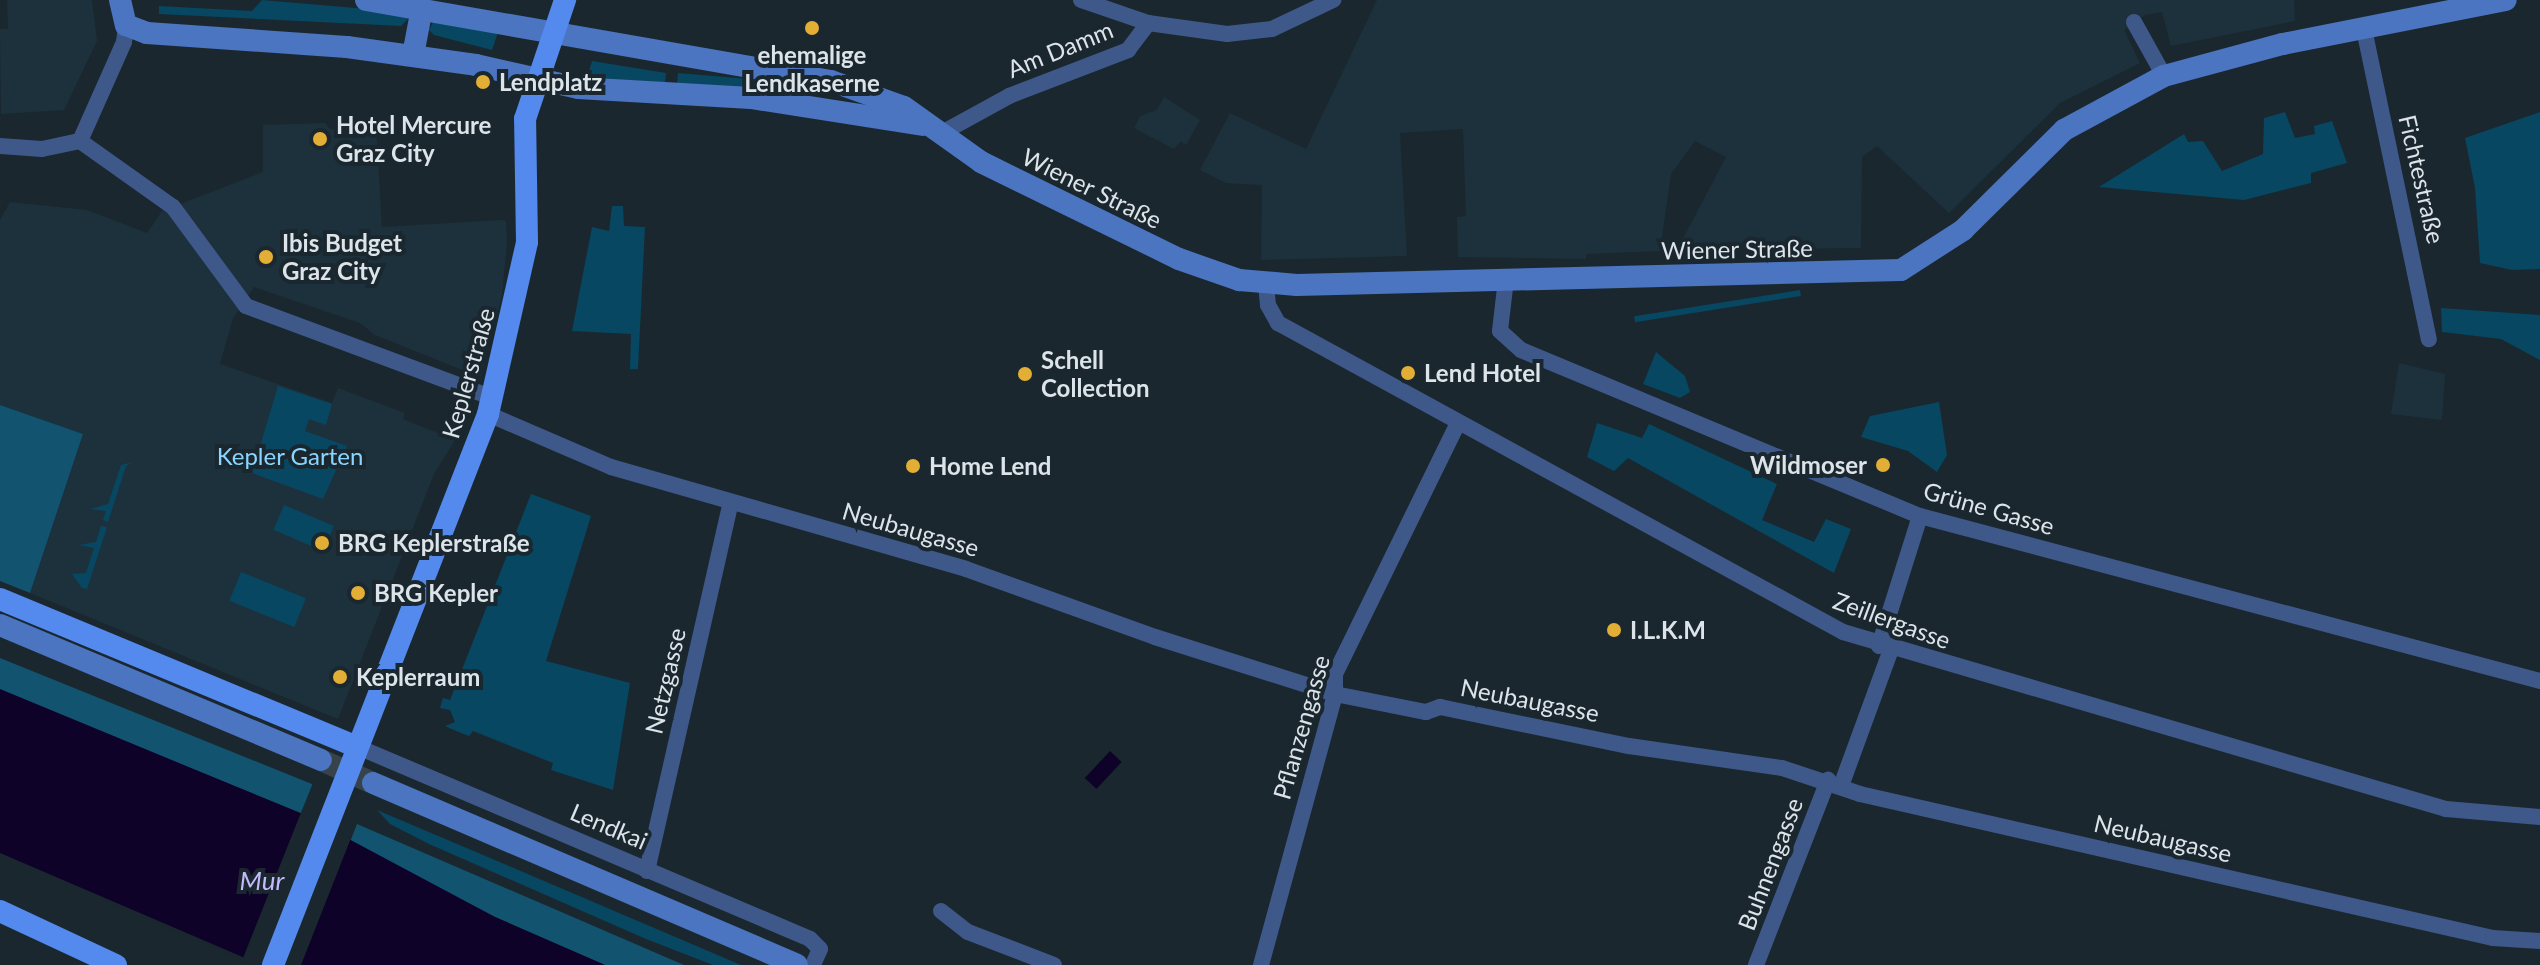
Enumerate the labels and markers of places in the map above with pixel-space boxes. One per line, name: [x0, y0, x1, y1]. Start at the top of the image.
marker: ehemalige Lendkaserne: [803, 19, 821, 37]
place label: ehemalige Lendkaserne: [744, 41, 880, 97]
place label: Lendplatz: [499, 68, 602, 96]
marker: Lendplatz: [474, 73, 492, 91]
place label: Hotel Mercure Graz City: [336, 111, 491, 167]
marker: Hotel Mercure Graz City: [311, 130, 329, 148]
place label: Ibis Budget Graz City: [282, 229, 402, 285]
marker: Ibis Budget Graz City: [257, 248, 275, 266]
place label: Schell Collection: [1041, 346, 1149, 402]
place label: Lend Hotel: [1424, 359, 1541, 387]
marker: Lend Hotel: [1399, 364, 1417, 382]
marker: Schell Collection: [1016, 365, 1034, 383]
place label: Wildmoser: [1750, 451, 1867, 479]
place label: Home Lend: [929, 452, 1051, 480]
marker: Wildmoser: [1874, 456, 1892, 474]
marker: Home Lend: [904, 457, 922, 475]
place label: BRG Keplerstraße: [338, 529, 530, 557]
marker: BRG Keplerstraße: [313, 534, 331, 552]
place label: BRG Kepler: [374, 579, 498, 607]
marker: BRG Kepler: [349, 584, 367, 602]
place label: I.L.K.M: [1630, 616, 1706, 644]
marker: I.L.K.M: [1605, 621, 1623, 639]
place label: Keplerraum: [356, 663, 480, 691]
marker: Keplerraum: [331, 668, 349, 686]

